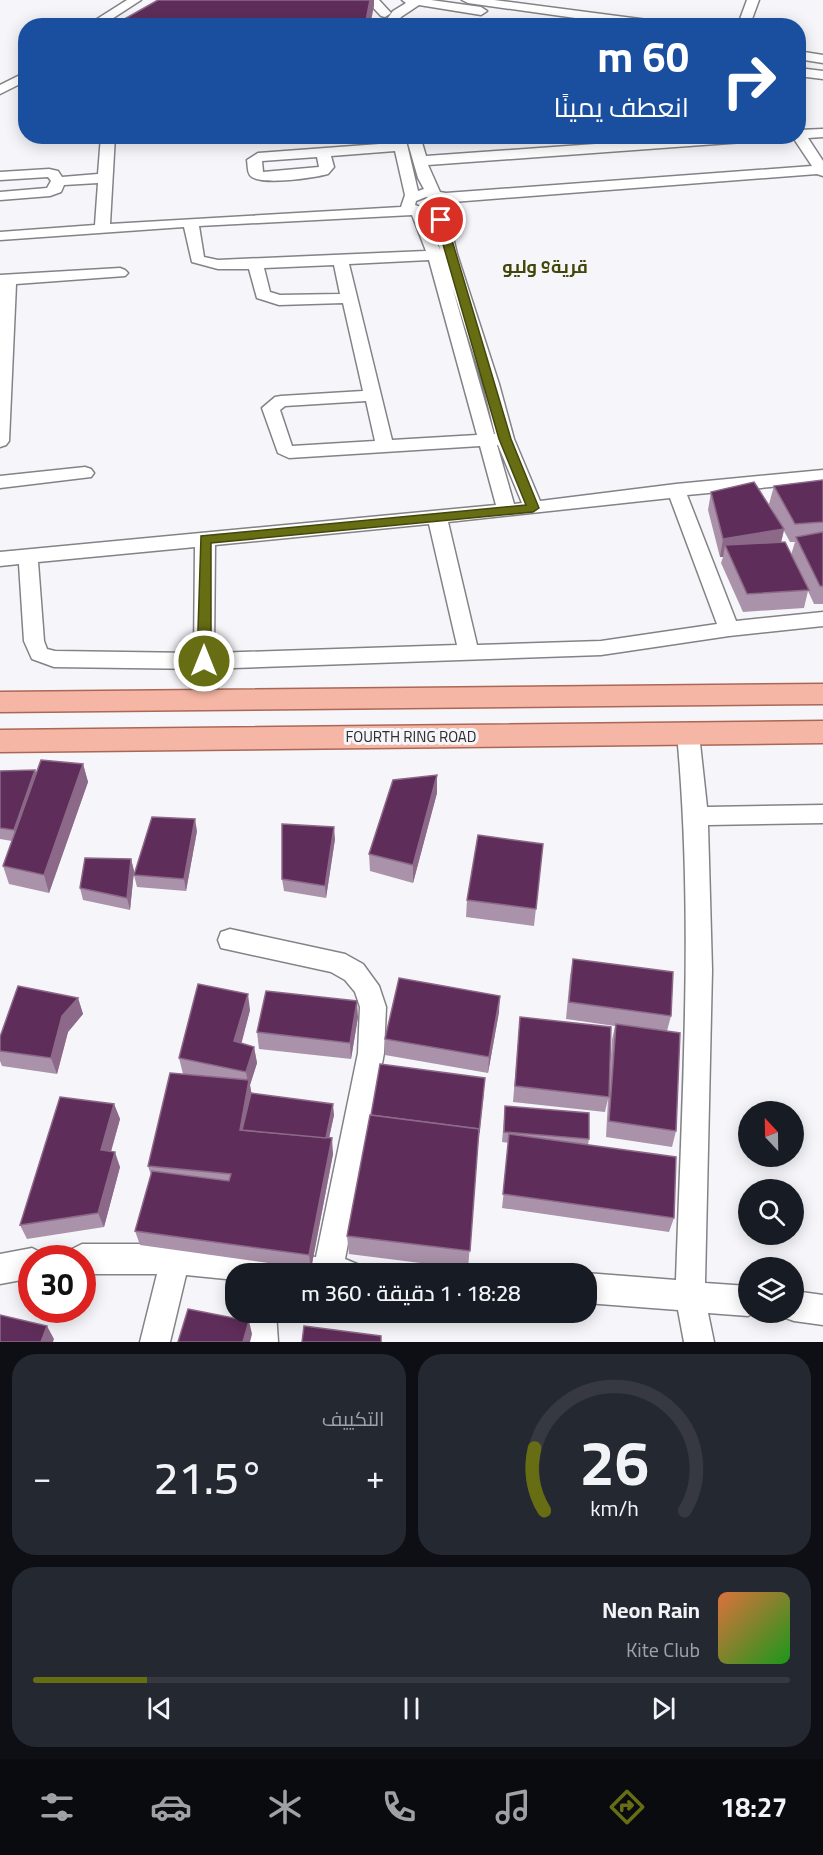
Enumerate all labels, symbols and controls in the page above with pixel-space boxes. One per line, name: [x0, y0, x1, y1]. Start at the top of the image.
text: 60 m: [598, 17, 689, 96]
icon: right: [710, 42, 788, 120]
text: انعطف يمينًا: [553, 82, 689, 132]
pin: [415, 194, 466, 245]
icon: arrive: [424, 203, 457, 236]
district label: قرية9 وليو: [502, 250, 588, 283]
position arrow: [172, 629, 236, 693]
street label: FOURTH RING ROAD: [346, 722, 476, 751]
north arrow: [738, 1101, 804, 1167]
map controls: [738, 1101, 804, 1323]
button: search: [738, 1179, 804, 1245]
speed limit sign: 30: [18, 1245, 96, 1323]
button: layers: [738, 1257, 804, 1323]
text: 18:28 · 1 دقيقة · 360 m: [301, 1272, 521, 1314]
text: التكييف: [322, 1400, 385, 1437]
text: 26: [580, 1404, 649, 1521]
text: 21.5°: [153, 1435, 264, 1520]
text: −: [33, 1446, 51, 1508]
text: +: [366, 1446, 385, 1508]
text: km/h: [590, 1489, 639, 1529]
text: Neon Rain: [602, 1589, 700, 1631]
text: Kite Club: [626, 1631, 700, 1668]
icon: previous: [143, 1692, 176, 1725]
icon: pause: [395, 1692, 428, 1725]
icon: next: [647, 1692, 680, 1725]
text: 18:27: [720, 1782, 787, 1832]
icon: filters: [36, 1786, 78, 1828]
icon: car: [150, 1786, 192, 1828]
icon: climate: [264, 1786, 306, 1828]
icon: phone: [378, 1786, 420, 1828]
icon: music: [492, 1786, 534, 1828]
icon: directions: [606, 1786, 648, 1828]

